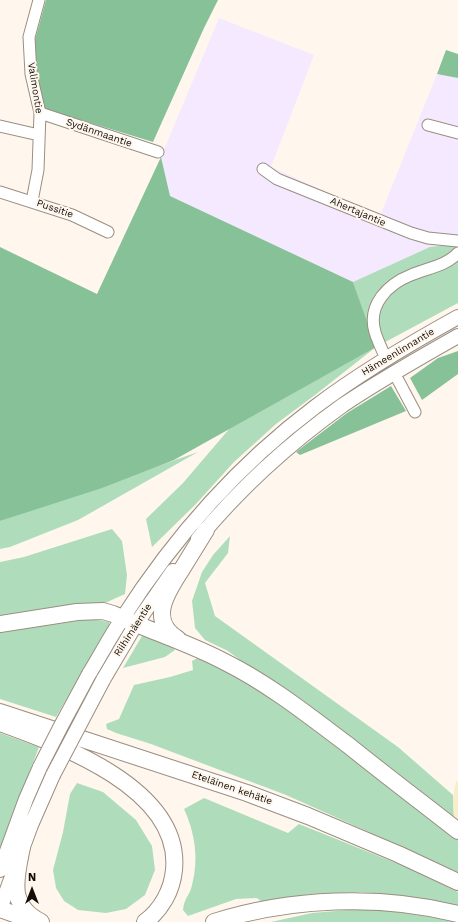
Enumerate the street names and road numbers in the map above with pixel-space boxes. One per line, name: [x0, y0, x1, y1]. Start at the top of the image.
street label: Valimontie: [25, 62, 45, 114]
street label: Sydänmaantie: [64, 116, 134, 150]
street label: Ahertajantie: [328, 195, 388, 229]
street label: Pussitie: [35, 197, 75, 221]
street label: Hämeenlinnantie: [359, 326, 437, 378]
street label: Riihimäentie: [112, 601, 154, 659]
street label: Eteläinen kehätie: [190, 769, 274, 807]

